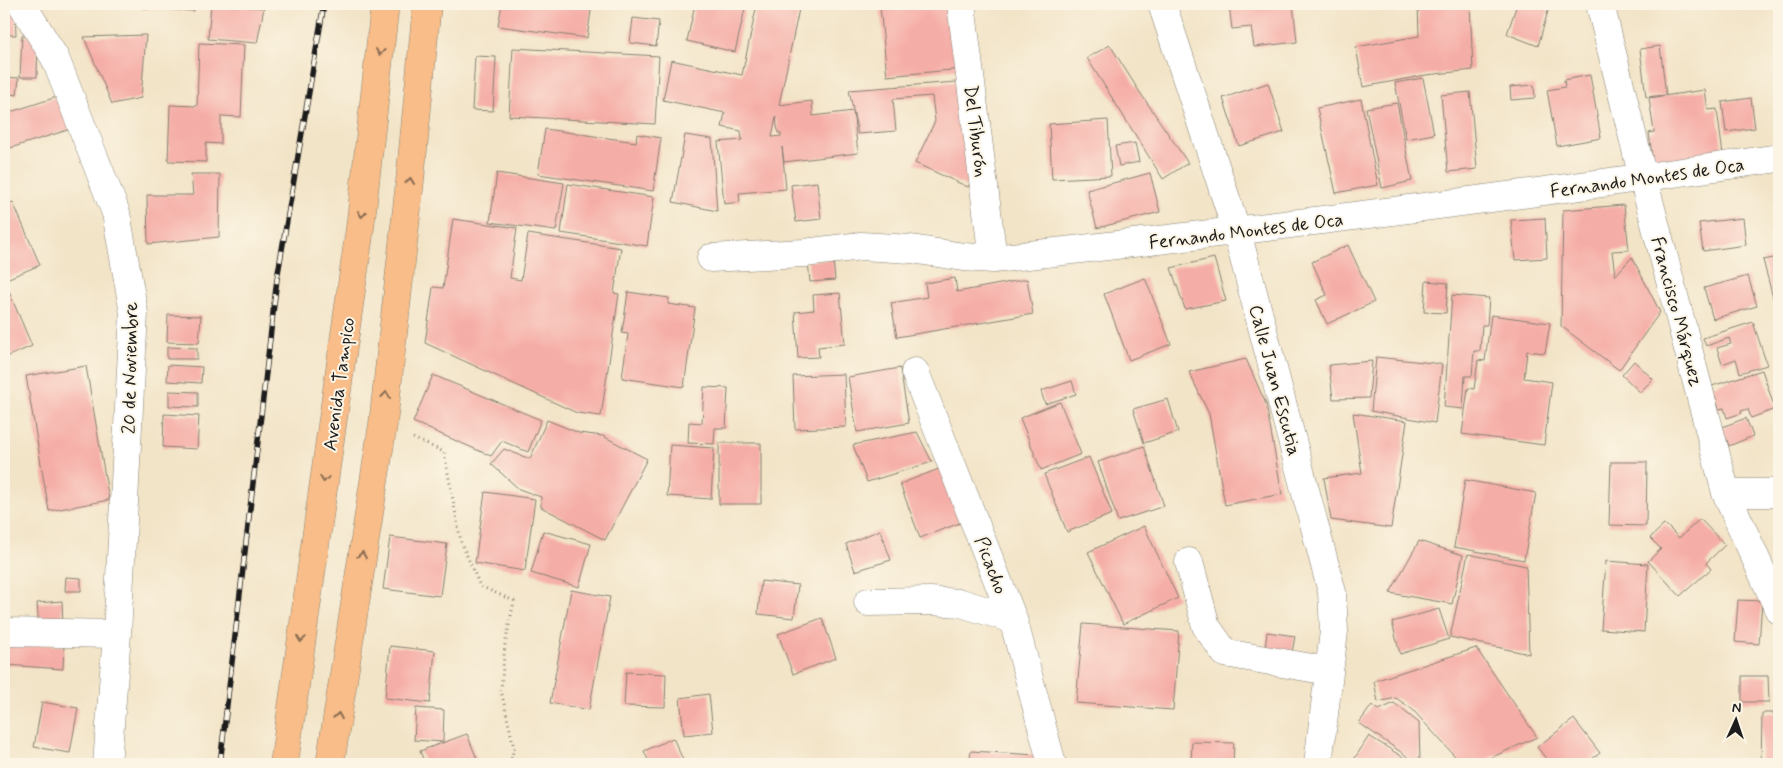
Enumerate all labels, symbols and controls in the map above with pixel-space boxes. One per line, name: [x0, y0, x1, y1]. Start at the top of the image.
one-way arrow: [375, 49, 386, 57]
street label: Del Tiburón: [957, 84, 994, 179]
street label: Fernando Montes de Oca: [1549, 152, 1746, 204]
one-way arrow: [404, 177, 415, 185]
street label: Fernando Montes de Oca: [1148, 207, 1345, 256]
one-way arrow: [357, 210, 368, 218]
street label: Francisco Márquez: [1645, 234, 1709, 389]
street label: 20 de Noviembre: [117, 302, 144, 434]
street label: Calle Juan Escutia: [1242, 302, 1307, 459]
street label: Avenida Tampico: [318, 316, 361, 453]
one-way arrow: [380, 390, 391, 398]
one-way arrow: [320, 474, 330, 483]
street label: Picacho: [968, 533, 1013, 598]
one-way arrow: [357, 551, 367, 560]
one-way arrow: [296, 636, 307, 644]
north arrow: [1710, 696, 1760, 746]
text: N: [1731, 699, 1742, 717]
one-way arrow: [332, 712, 342, 720]

